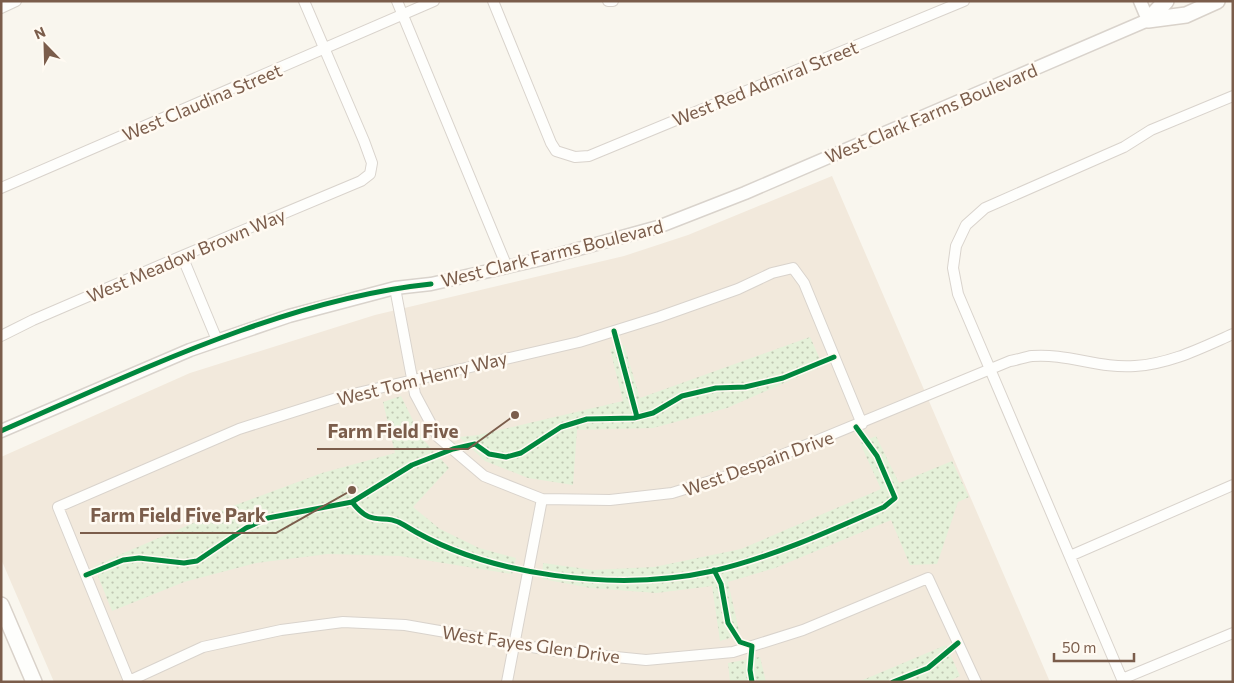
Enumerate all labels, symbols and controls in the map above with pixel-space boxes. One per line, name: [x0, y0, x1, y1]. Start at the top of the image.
north arrow: [20, 20, 70, 70]
text: N: [32, 23, 48, 42]
street label: West Red Admiral Street: [669, 36, 861, 130]
street label: West Claudina Street: [119, 58, 285, 146]
street label: West Clark Farms Boulevard: [822, 58, 1040, 168]
street label: West Meadow Brown Way: [83, 203, 289, 307]
street label: West Clark Farms Boulevard: [439, 215, 665, 291]
street label: West Tom Henry Way: [335, 346, 509, 410]
callout: Farm Field Five: [317, 415, 468, 449]
text: Farm Field Five: [328, 419, 459, 442]
street label: West Despain Drive: [680, 426, 836, 500]
callout: Farm Field Five Park: [80, 499, 276, 533]
text: Farm Field Five Park: [90, 503, 266, 526]
street label: West Fayes Glen Drive: [441, 621, 621, 667]
scale bar: [1054, 630, 1134, 662]
text: 50 m: [1062, 638, 1096, 656]

